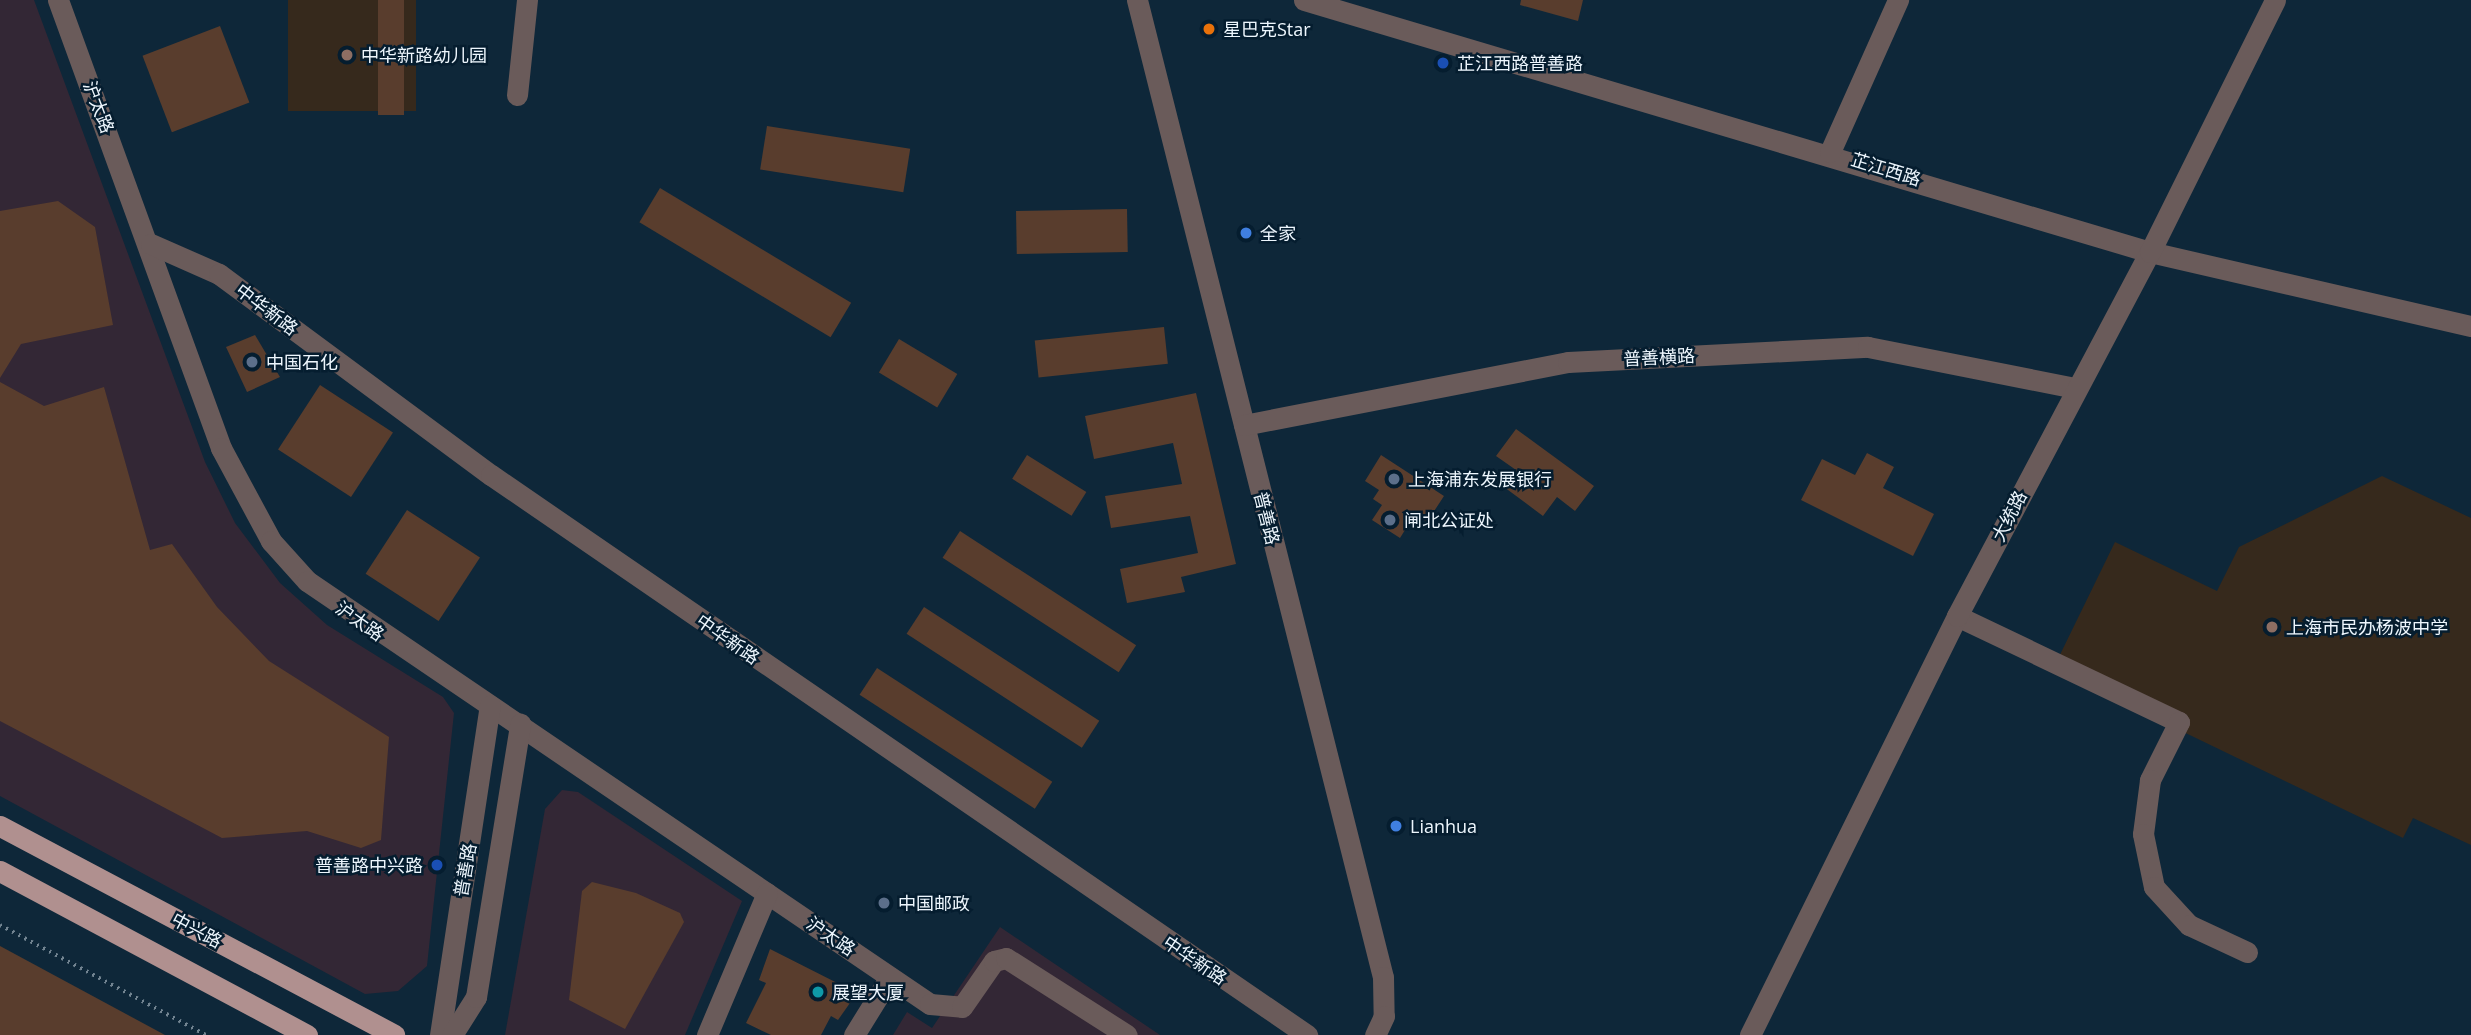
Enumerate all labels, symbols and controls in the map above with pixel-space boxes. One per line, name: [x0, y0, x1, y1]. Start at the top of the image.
place label: 星巴克Star: [1223, 18, 1311, 40]
marker: 星巴克Star: [1201, 21, 1217, 37]
place label: 中华新路幼儿园: [361, 44, 487, 66]
marker: 中华新路幼儿园: [339, 47, 355, 63]
place label: 芷江西路普善路: [1457, 52, 1583, 74]
marker: 芷江西路普善路: [1435, 55, 1451, 71]
street label: 沪太路: [79, 78, 119, 136]
street label: 芷江西路: [1848, 148, 1924, 190]
place label: 全家: [1260, 222, 1296, 244]
marker: 全家: [1238, 225, 1254, 241]
street label: 中华新路: [232, 279, 302, 339]
street label: 普善横路: [1622, 344, 1696, 370]
place label: 中国石化: [266, 351, 338, 373]
marker: 中国石化: [244, 354, 260, 370]
place label: 上海浦东发展银行: [1408, 468, 1552, 490]
marker: 上海浦东发展银行: [1386, 471, 1402, 487]
street label: 大统路: [1987, 487, 2031, 545]
street label: 普善路: [1250, 489, 1284, 547]
place label: 闸北公证处: [1404, 509, 1494, 531]
marker: 闸北公证处: [1382, 512, 1398, 528]
street label: 沪太路: [332, 597, 388, 645]
street label: 中华新路: [692, 610, 764, 668]
place label: 上海市民办杨波中学: [2286, 616, 2448, 638]
marker: 上海市民办杨波中学: [2264, 619, 2280, 635]
place label: Lianhua: [1410, 815, 1477, 837]
marker: Lianhua: [1388, 818, 1404, 834]
street label: 普善路: [450, 842, 480, 898]
place label: 普善路中兴路: [315, 854, 423, 876]
marker: 普善路中兴路: [429, 857, 445, 873]
place label: 中国邮政: [898, 892, 970, 914]
marker: 中国邮政: [876, 895, 892, 911]
street label: 中兴路: [168, 908, 226, 952]
street label: 沪太路: [803, 912, 859, 960]
street label: 中华新路: [1159, 931, 1231, 989]
place label: 展望大厦: [832, 981, 904, 1003]
marker: 展望大厦: [810, 984, 826, 1000]

